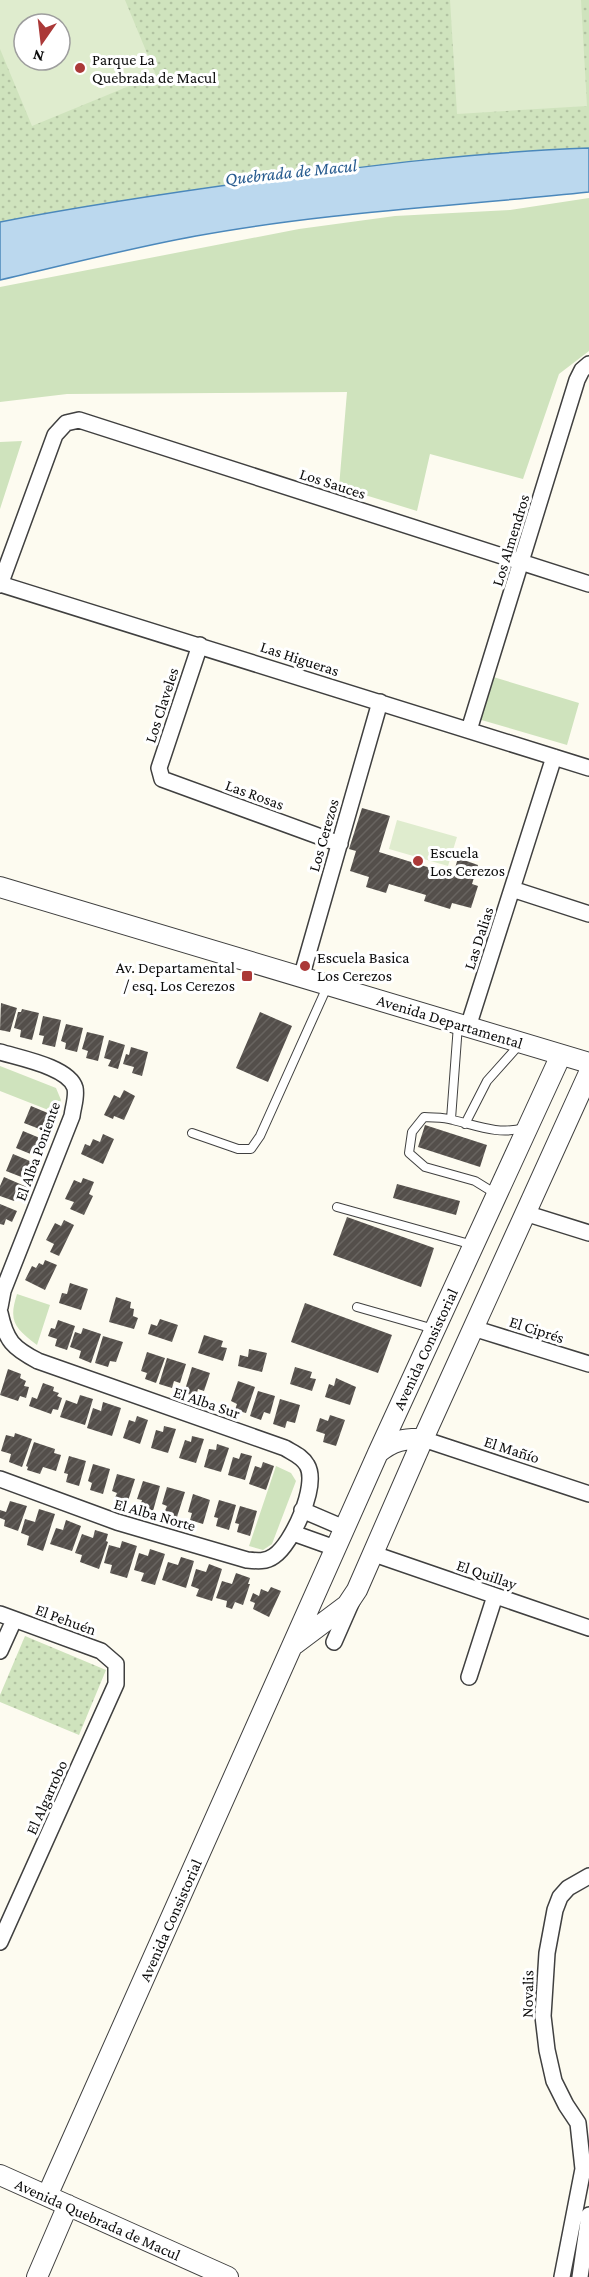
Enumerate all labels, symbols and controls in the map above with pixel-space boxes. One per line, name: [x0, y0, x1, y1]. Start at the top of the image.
north arrow: [12, 12, 72, 72]
text: N: [31, 46, 46, 66]
place label: Parque La Quebrada de Macul: [92, 51, 216, 86]
marker: Parque La Quebrada de Macul: [73, 61, 87, 75]
water label: Quebrada de Macul: [224, 155, 358, 189]
street label: Los Sauces: [298, 465, 368, 502]
street label: Los Almendros: [488, 492, 532, 588]
street label: Las Higueras: [258, 638, 341, 680]
street label: Los Claveles: [141, 665, 182, 745]
street label: Las Rosas: [223, 776, 287, 813]
street label: Los Cerezos: [305, 797, 342, 874]
place label: Escuela Los Cerezos: [430, 844, 505, 879]
marker: Escuela Los Cerezos: [411, 854, 425, 868]
street label: Las Dalias: [460, 905, 497, 972]
place label: Escuela Basica Los Cerezos: [317, 949, 410, 984]
place label: Av. Departamental / esq. Los Cerezos: [116, 959, 235, 995]
marker: Escuela Basica Los Cerezos: [298, 959, 312, 973]
marker: Av. Departamental / esq. Los Cerezos: [240, 969, 254, 983]
street label: Avenida Departamental: [375, 991, 525, 1053]
street label: El Alba Poniente: [12, 1099, 63, 1203]
street label: Avenida Consistorial: [390, 1286, 461, 1413]
street label: El Ciprés: [507, 1313, 566, 1347]
street label: El Alba Sur: [171, 1383, 243, 1422]
street label: El Mañío: [482, 1433, 542, 1466]
street label: El Alba Norte: [112, 1495, 198, 1534]
street label: El Quillay: [454, 1556, 520, 1594]
street label: El Pehuén: [33, 1601, 99, 1638]
street label: El Algarrobo: [23, 1757, 71, 1837]
street label: Avenida Consistorial: [136, 1857, 205, 1984]
street label: Novalis: [519, 1970, 536, 2018]
street label: Avenida Quebrada de Macul: [13, 2175, 183, 2264]

